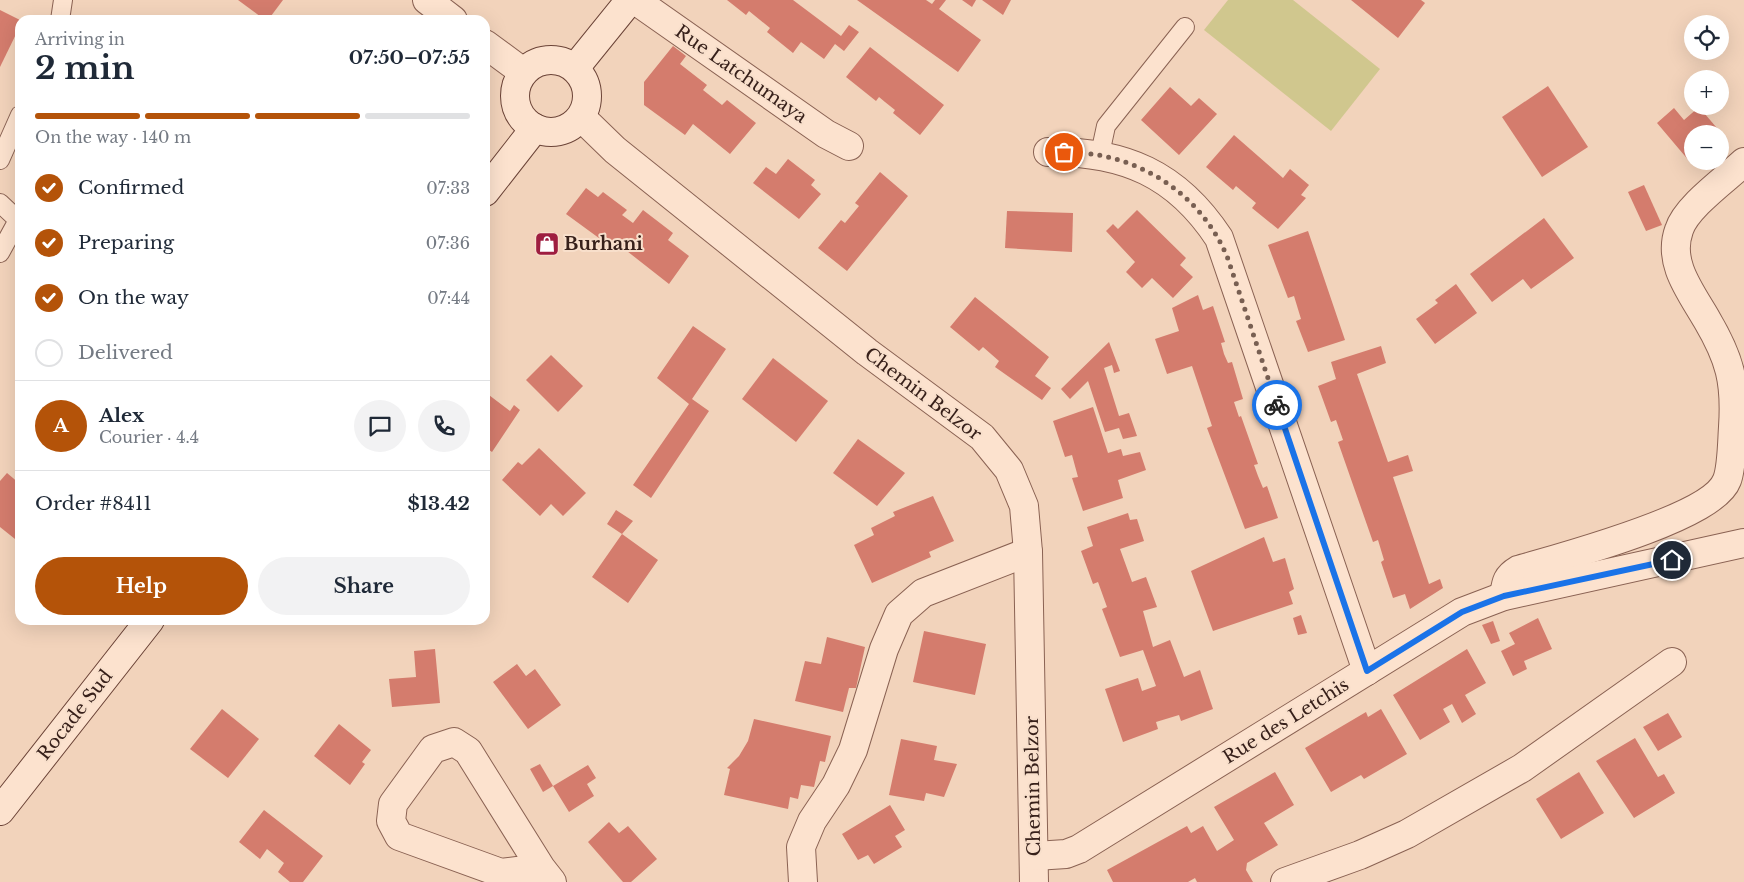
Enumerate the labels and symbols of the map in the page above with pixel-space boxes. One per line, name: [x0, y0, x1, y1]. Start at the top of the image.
street label: Rue Latchumaya: [671, 20, 811, 128]
pin: [1043, 131, 1085, 173]
shop icon: Burhani: [534, 231, 560, 257]
place label: Burhani: [564, 233, 643, 255]
street label: Chemin Belzor: [860, 343, 986, 445]
courier: [1252, 380, 1302, 430]
pin: [1651, 539, 1693, 581]
street label: Rocade Sud: [33, 665, 117, 765]
street label: Rue des Letchis: [1219, 673, 1353, 769]
street label: Chemin Belzor: [1021, 715, 1045, 856]

